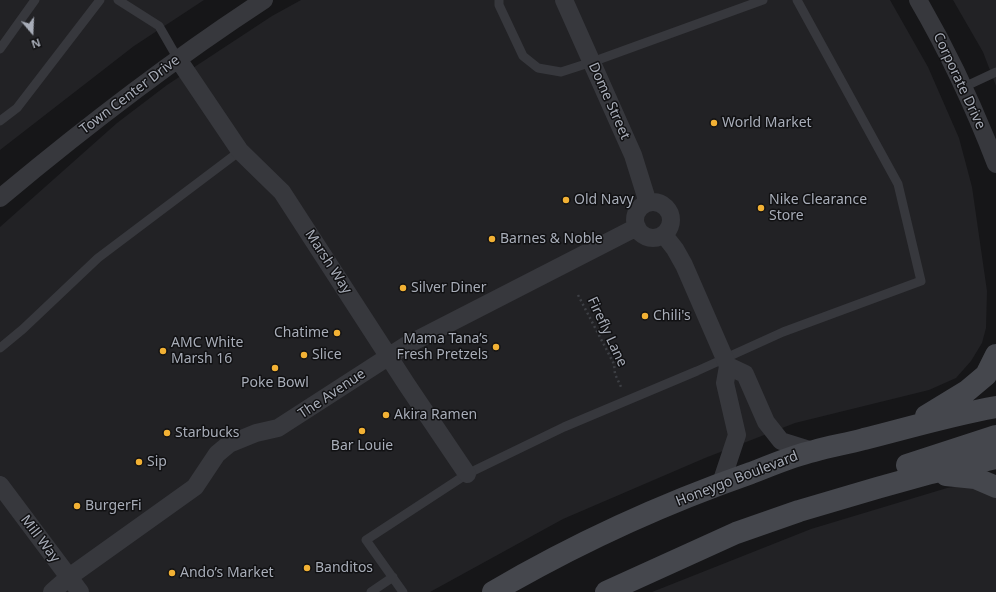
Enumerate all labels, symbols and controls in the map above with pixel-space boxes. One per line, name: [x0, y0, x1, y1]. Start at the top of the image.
north arrow: [12, 12, 52, 52]
street label: Corporate Drive: [929, 30, 989, 132]
text: N: [29, 35, 43, 52]
street label: Town Center Drive: [77, 52, 183, 138]
street label: Dome Street: [585, 60, 633, 142]
place label: World Market: [722, 115, 812, 131]
marker: World Market: [709, 118, 719, 128]
place label: Old Navy: [574, 192, 634, 208]
place label: Nike Clearance Store: [769, 192, 867, 224]
marker: Old Navy: [561, 195, 571, 205]
marker: Nike Clearance Store: [756, 203, 766, 213]
street label: Marsh Way: [301, 227, 355, 297]
place label: Barnes & Noble: [500, 231, 603, 247]
marker: Barnes & Noble: [487, 234, 497, 244]
place label: Silver Diner: [411, 280, 487, 296]
marker: Silver Diner: [398, 283, 408, 293]
street label: Firefly Lane: [583, 294, 631, 370]
place label: Chili's: [653, 308, 691, 324]
marker: Chili's: [640, 311, 650, 321]
place label: Chatime: [274, 325, 329, 341]
marker: Chatime: [332, 328, 342, 338]
place label: Mama Tana’s Fresh Pretzels: [397, 331, 488, 364]
place label: AMC White Marsh 16: [171, 335, 243, 368]
marker: Mama Tana’s Fresh Pretzels: [491, 342, 501, 352]
marker: AMC White Marsh 16: [158, 346, 168, 356]
place label: Slice: [312, 347, 342, 363]
marker: Slice: [299, 350, 309, 360]
marker: Poke Bowl: [270, 363, 280, 373]
street label: The Avenue: [295, 365, 369, 423]
place label: Poke Bowl: [241, 375, 309, 391]
place label: Akira Ramen: [394, 407, 477, 423]
marker: Akira Ramen: [381, 410, 391, 420]
place label: Starbucks: [175, 425, 240, 441]
marker: Bar Louie: [357, 426, 367, 436]
marker: Starbucks: [162, 428, 172, 438]
place label: Bar Louie: [331, 438, 393, 454]
street label: Honeygo Boulevard: [674, 448, 800, 510]
place label: Sip: [147, 454, 167, 470]
marker: Sip: [134, 457, 144, 467]
place label: BurgerFi: [85, 498, 142, 514]
marker: BurgerFi: [72, 501, 82, 511]
street label: Mill Way: [17, 512, 63, 566]
place label: Banditos: [315, 560, 373, 576]
marker: Banditos: [302, 563, 312, 573]
place label: Ando’s Market: [180, 565, 274, 581]
marker: Ando’s Market: [167, 568, 177, 578]

